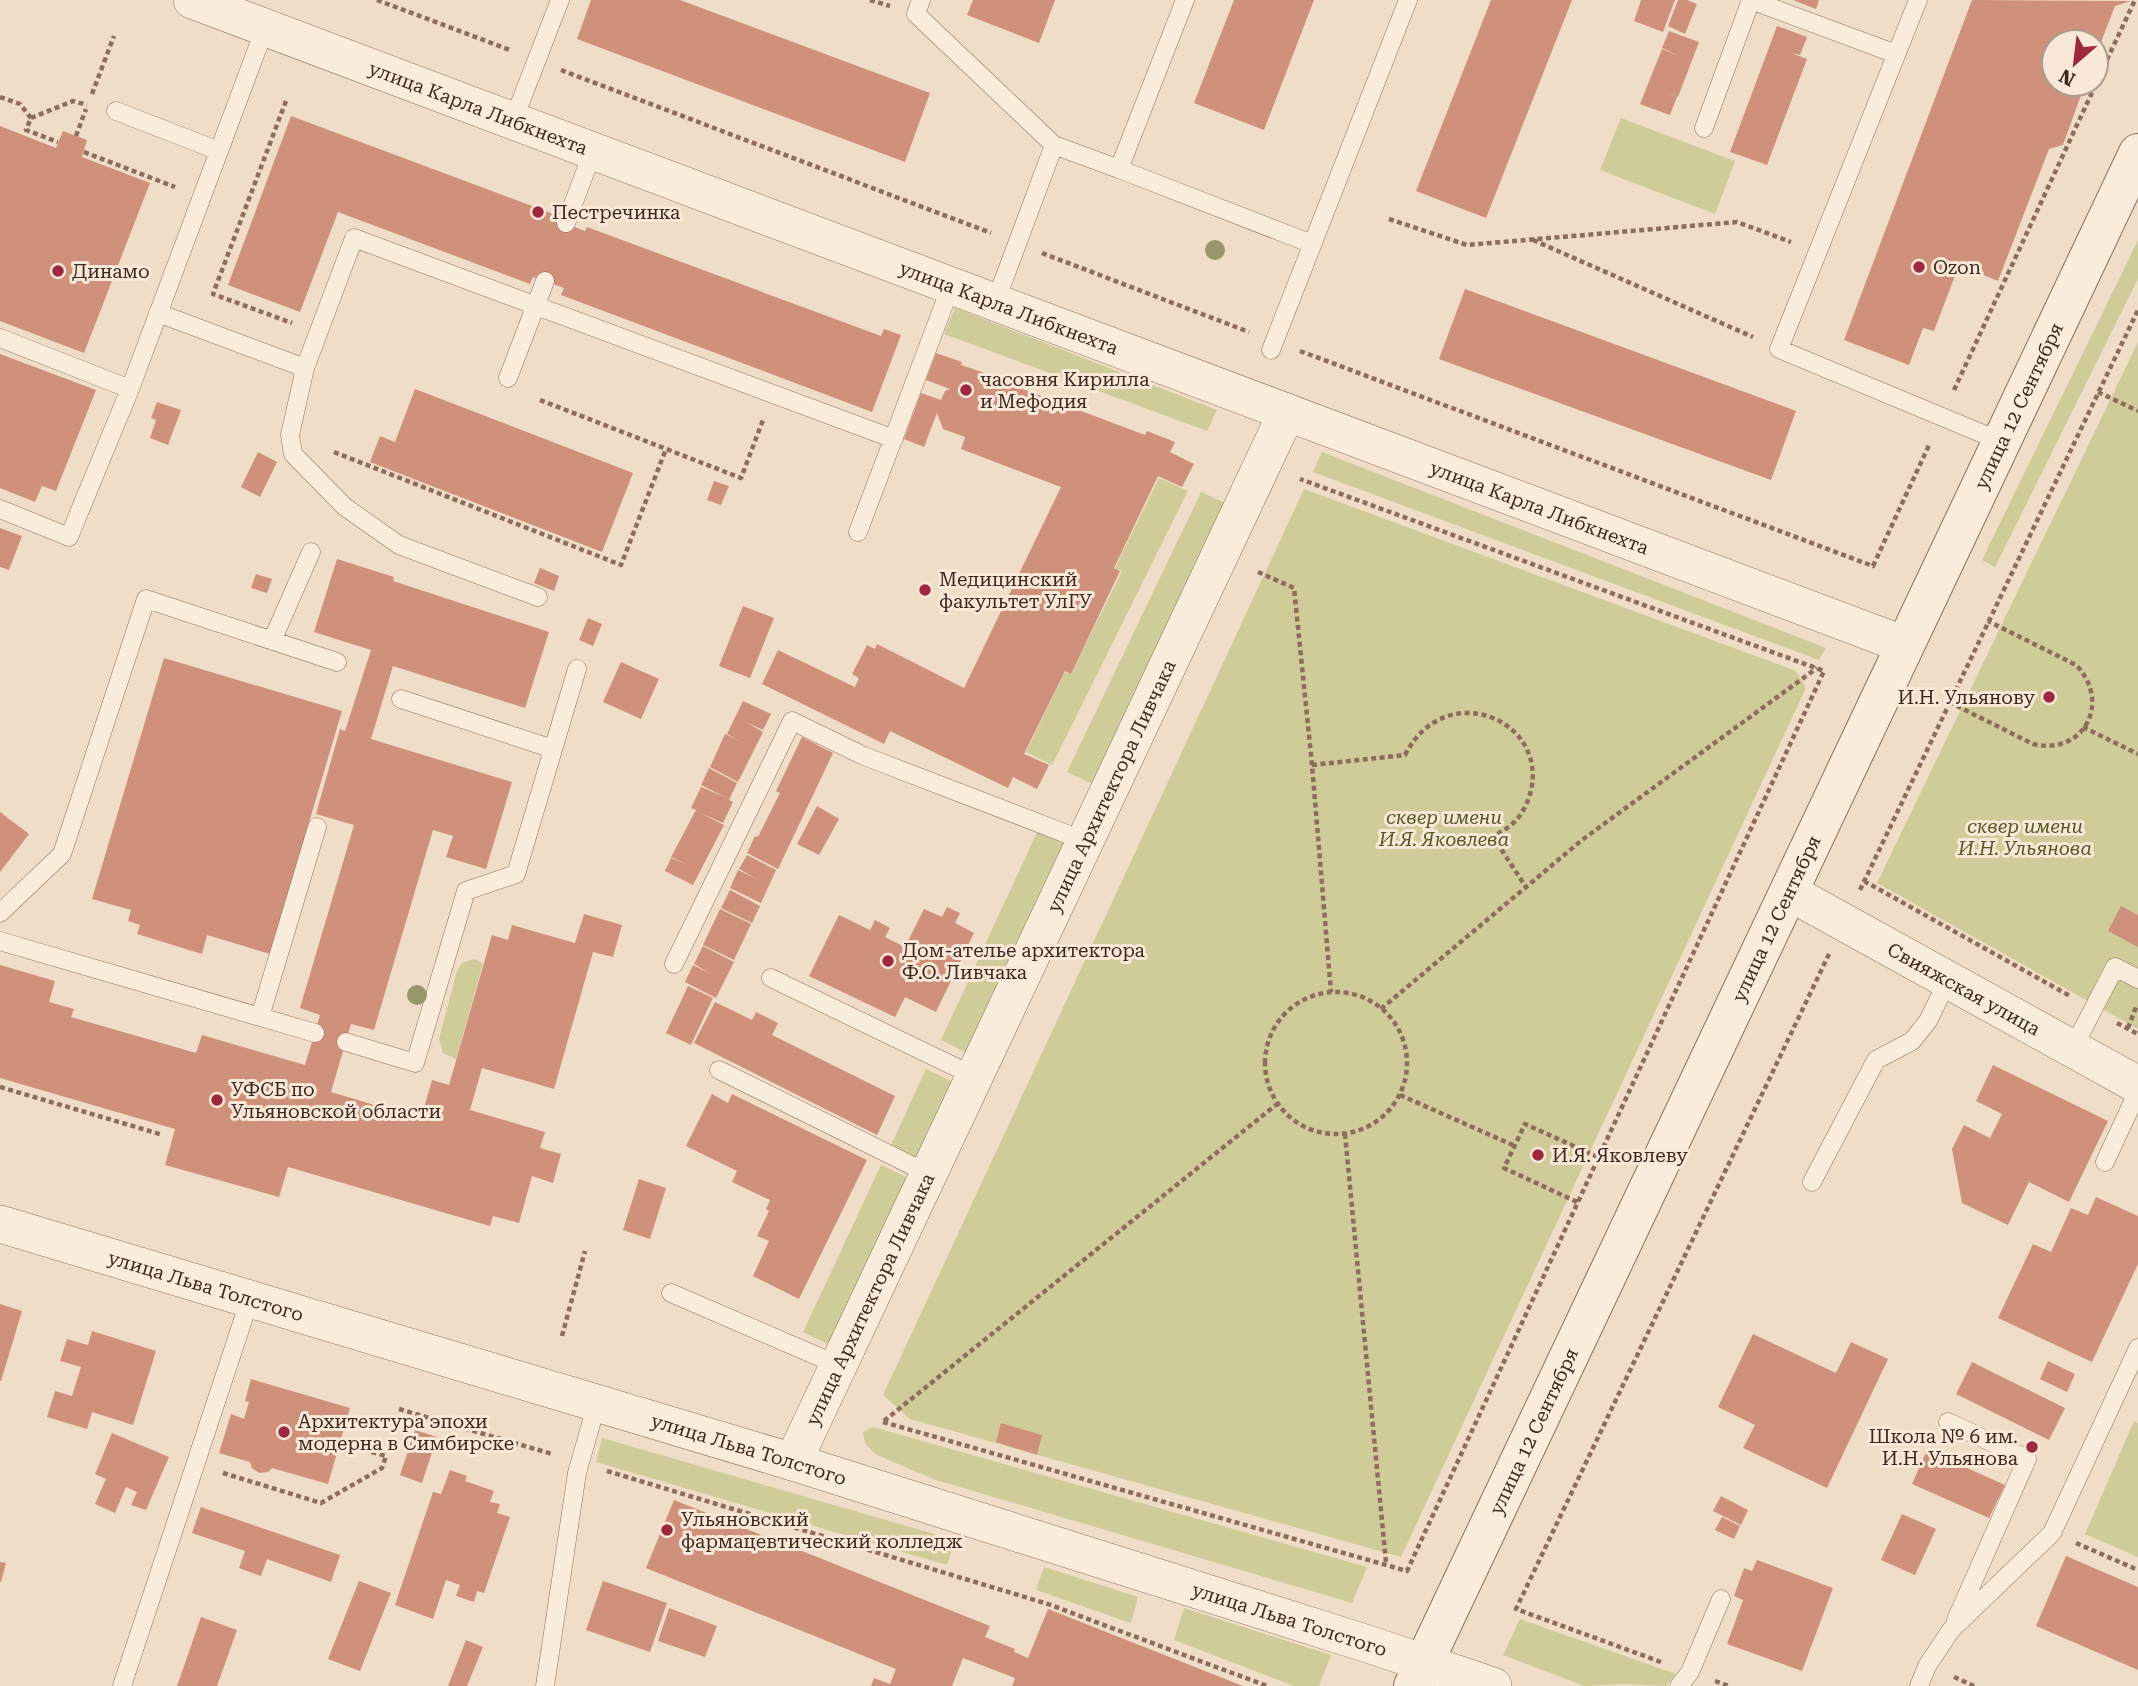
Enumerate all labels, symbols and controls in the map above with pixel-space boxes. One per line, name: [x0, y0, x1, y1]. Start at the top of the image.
north arrow: [2040, 28, 2110, 98]
street label: улица Карла Либкнехта: [366, 56, 592, 160]
text: N: [2055, 64, 2079, 91]
place label: Пестречинка: [552, 201, 681, 224]
marker: Пестречинка: [530, 204, 546, 220]
street label: улица Карла Либкнехта: [896, 256, 1122, 360]
place label: Ozon: [1933, 256, 1981, 279]
marker: Ozon: [1911, 259, 1927, 275]
place label: Динамо: [72, 260, 150, 283]
marker: Динамо: [50, 263, 66, 279]
street label: улица 12 Сентября: [1969, 319, 2068, 493]
place label: часовня Кирилла и Мефодия: [980, 368, 1150, 413]
marker: часовня Кирилла и Мефодия: [958, 382, 974, 398]
street label: улица Карла Либкнехта: [1427, 456, 1653, 559]
place label: Медицинский факультет УлГУ: [939, 568, 1092, 613]
marker: Медицинский факультет УлГУ: [917, 582, 933, 598]
street label: улица Архитектора Ливчака: [1042, 656, 1181, 916]
place label: И.Н. Ульянову: [1898, 686, 2036, 709]
marker: И.Н. Ульянову: [2041, 689, 2057, 705]
park label: сквер имени И.Я. Яковлева: [1378, 806, 1509, 851]
park label: сквер имени И.Н. Ульянова: [1957, 815, 2092, 860]
street label: улица 12 Сентября: [1727, 831, 1825, 1006]
street label: Свияжская улица: [1884, 937, 2045, 1041]
place label: Дом-ателье архитектора Ф.О. Ливчака: [902, 939, 1146, 984]
marker: Дом-ателье архитектора Ф.О. Ливчака: [880, 953, 896, 969]
place label: УФСБ по Ульяновской области: [231, 1078, 442, 1123]
marker: УФСБ по Ульяновской области: [209, 1092, 225, 1108]
place label: И.Я. Яковлеву: [1552, 1144, 1688, 1167]
marker: И.Я. Яковлеву: [1530, 1147, 1546, 1163]
street label: улица Архитектора Ливчака: [800, 1169, 939, 1429]
street label: улица Льва Толстого: [105, 1246, 306, 1326]
street label: улица 12 Сентября: [1484, 1344, 1583, 1518]
street label: улица Льва Толстого: [648, 1409, 849, 1490]
place label: Архитектура эпохи модерна в Симбирске: [298, 1410, 514, 1455]
marker: Архитектура эпохи модерна в Симбирске: [276, 1424, 292, 1440]
place label: Школа № 6 им. И.Н. Ульянова: [1869, 1425, 2019, 1470]
marker: Школа № 6 им. И.Н. Ульянова: [2024, 1439, 2040, 1455]
place label: Ульяновский фaрмацевтический колледж: [681, 1508, 963, 1553]
marker: Ульяновский фaрмацевтический колледж: [659, 1522, 675, 1538]
street label: улица Льва Толстого: [1190, 1578, 1390, 1661]

